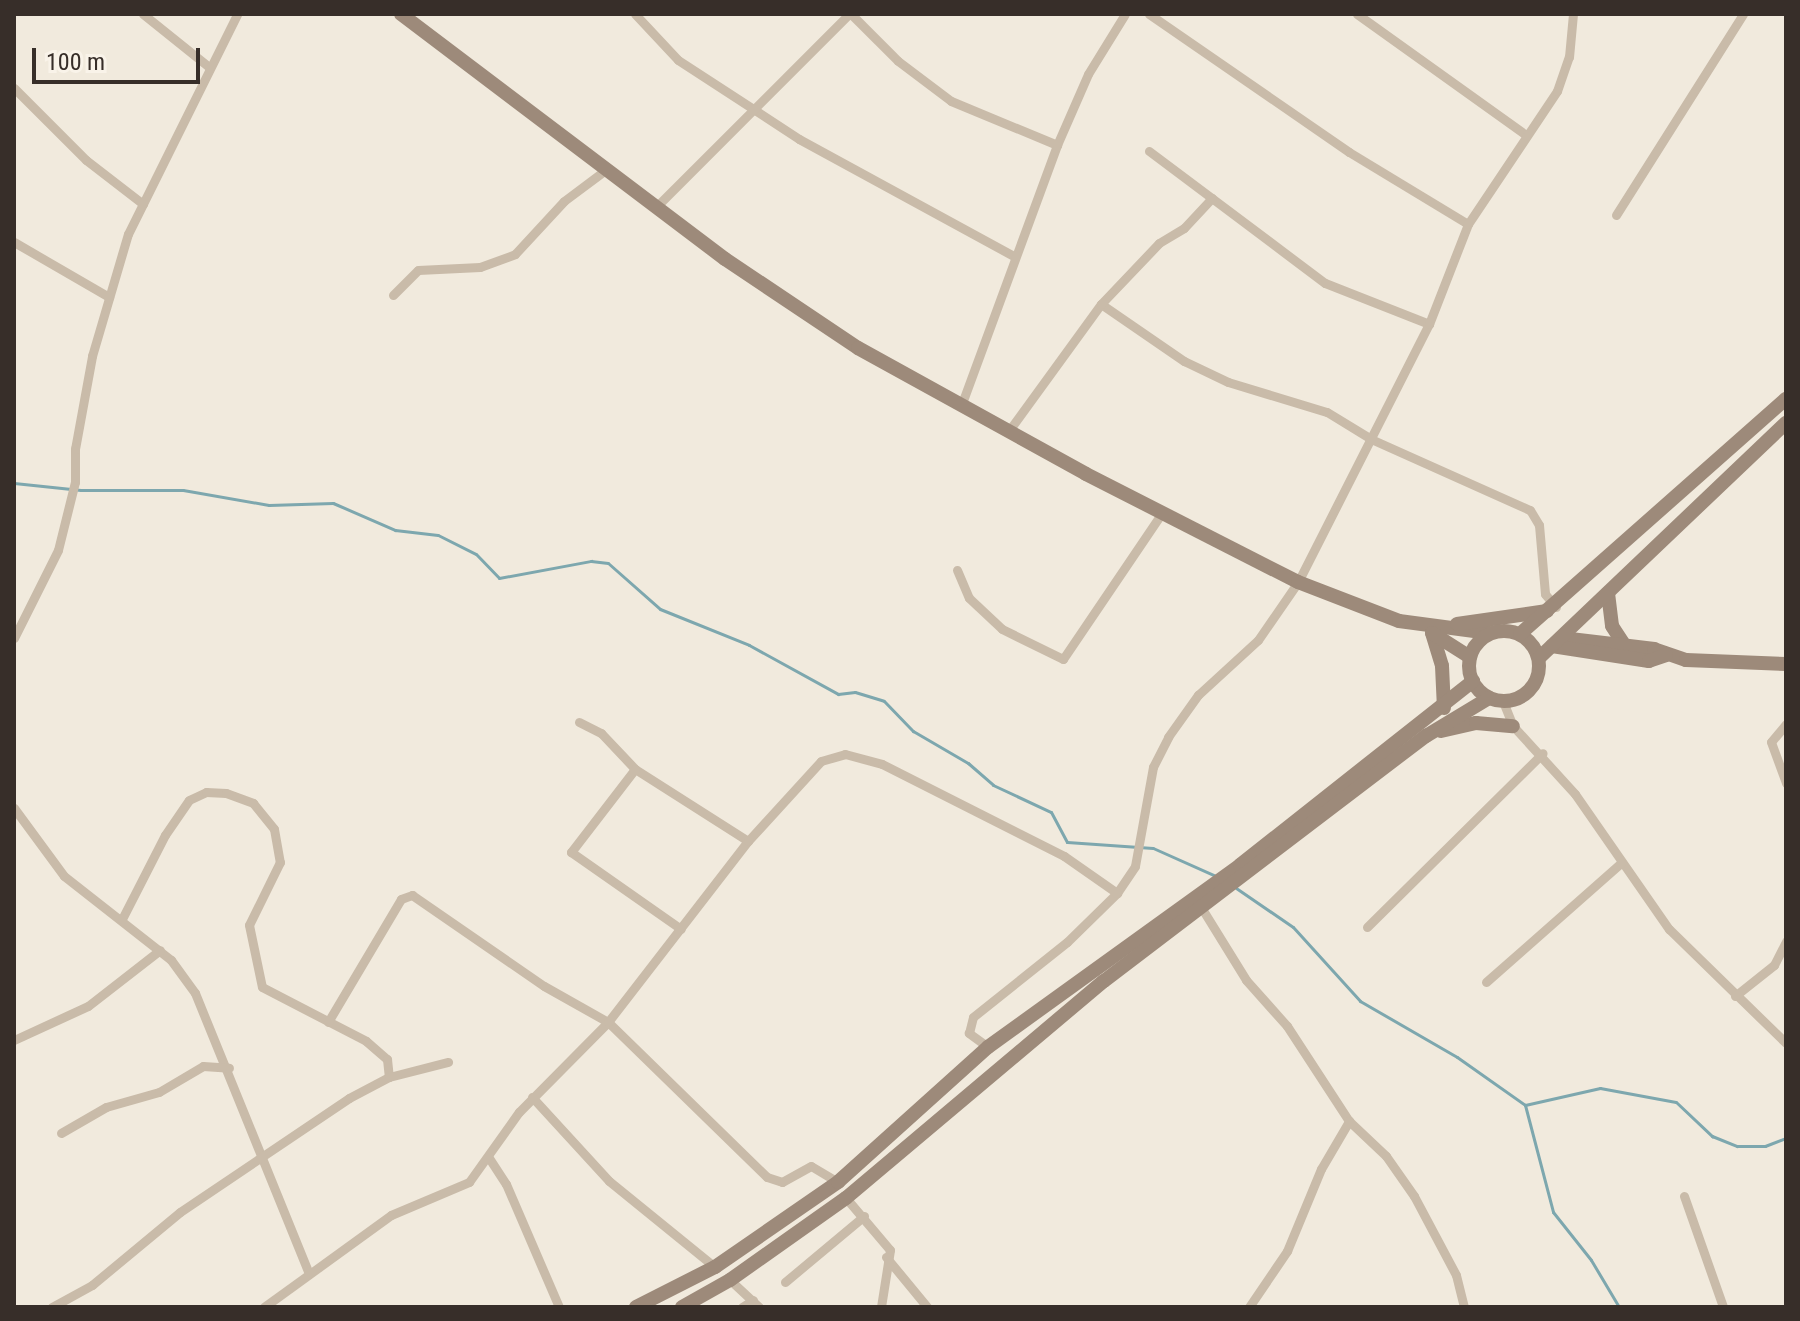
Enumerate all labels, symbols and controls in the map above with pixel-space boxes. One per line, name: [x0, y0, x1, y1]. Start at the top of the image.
scale bar: [36, 32, 204, 82]
text: 100 m: [46, 48, 105, 76]

